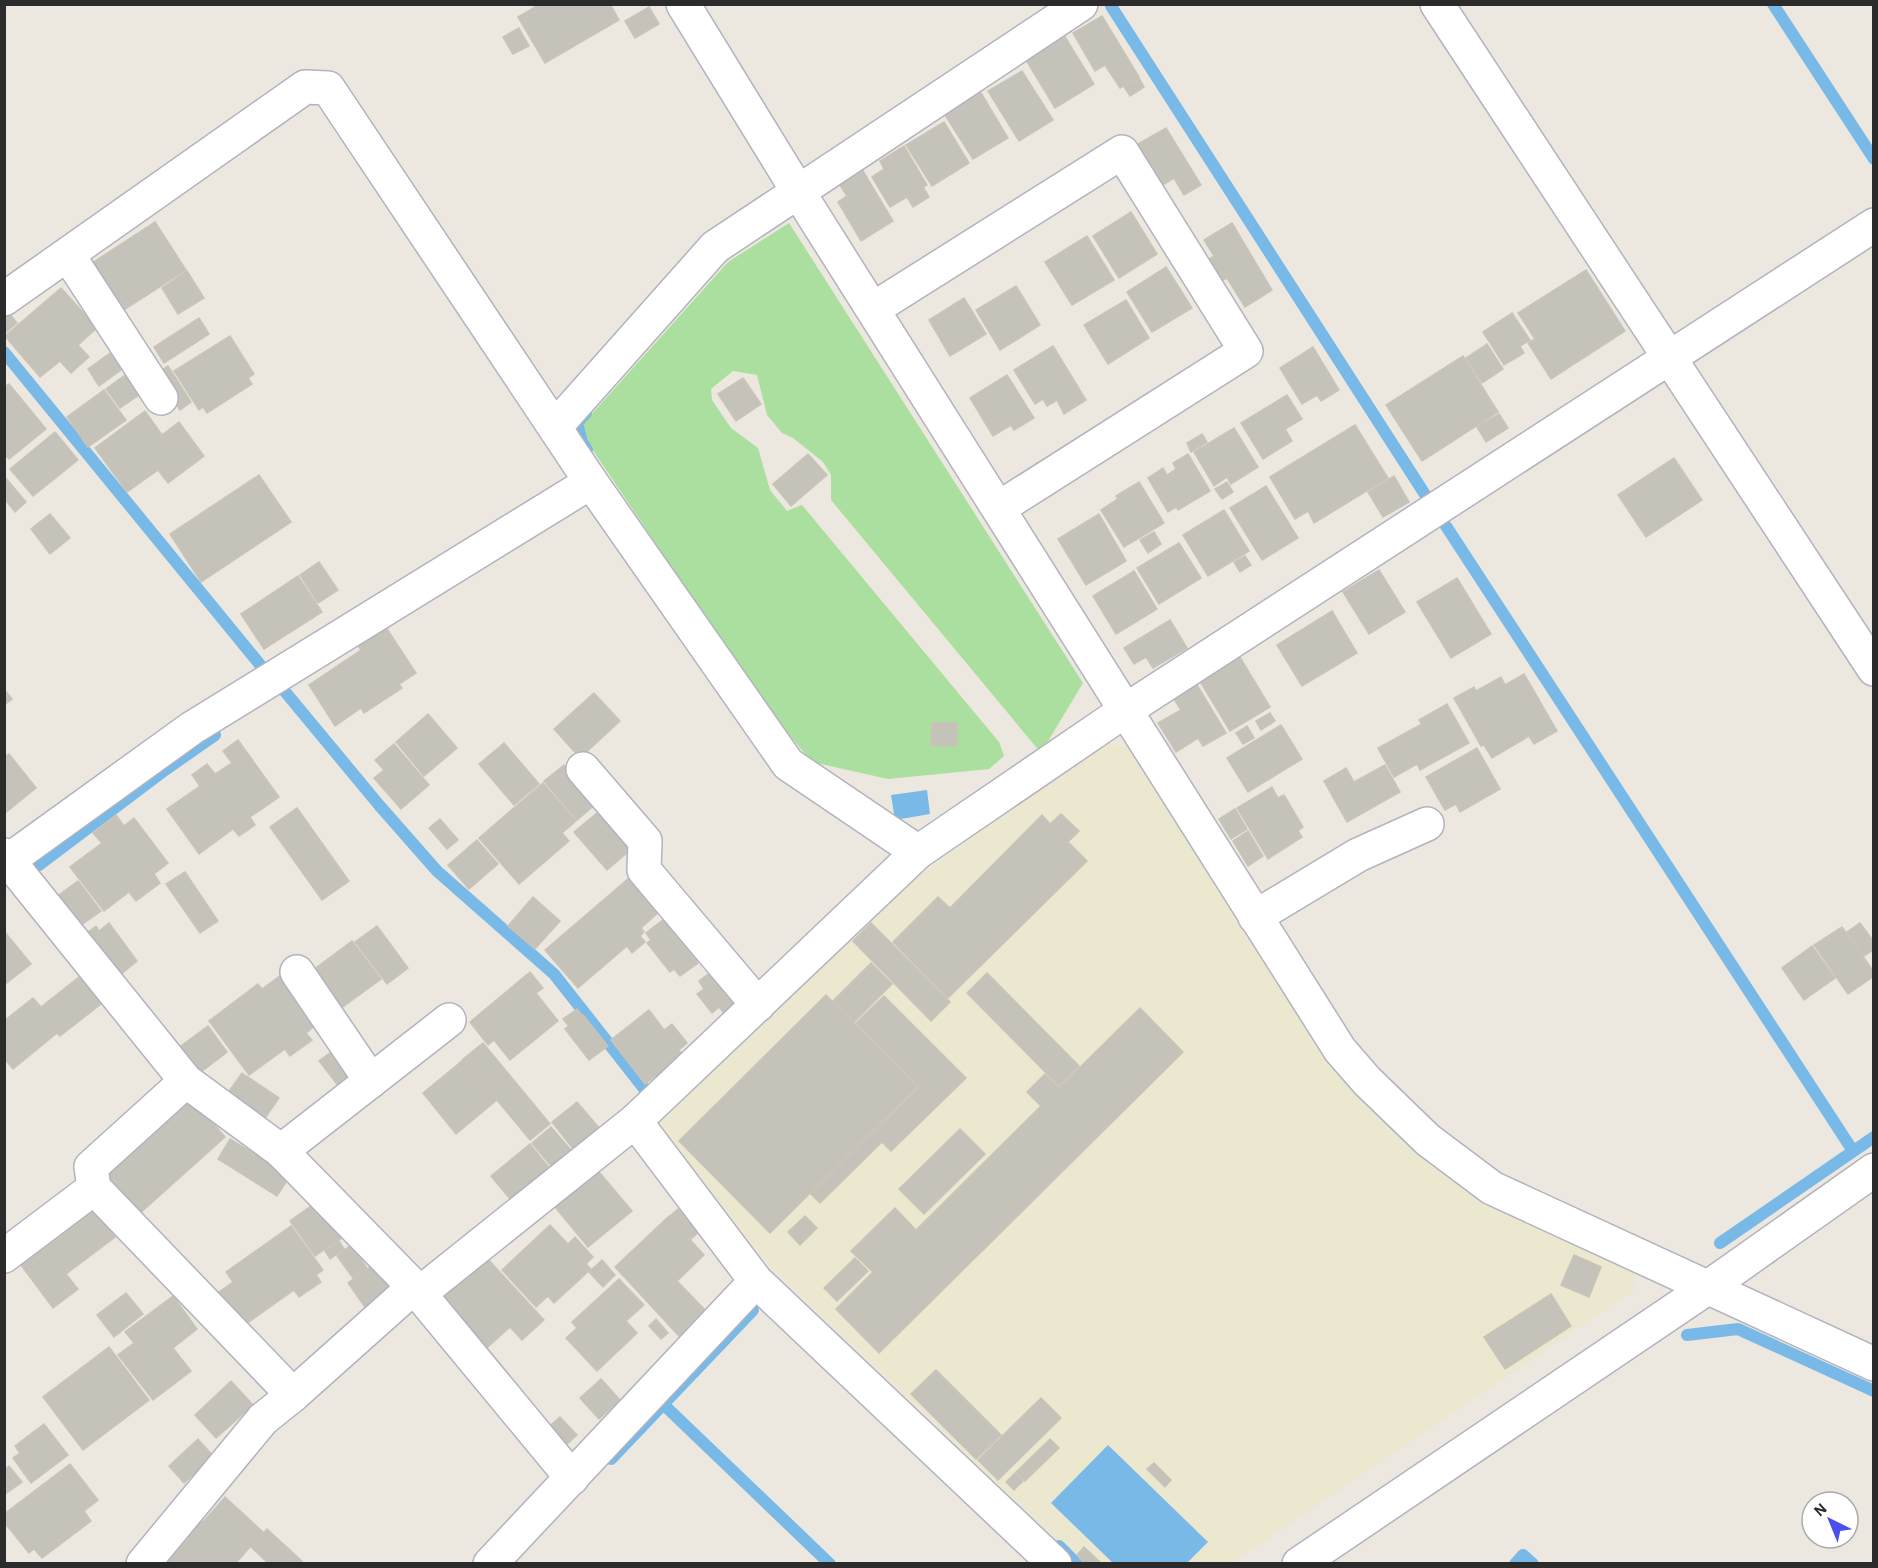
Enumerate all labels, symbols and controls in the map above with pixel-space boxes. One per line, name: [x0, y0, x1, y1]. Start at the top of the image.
north arrow: [1800, 1490, 1860, 1550]
text: N: [1811, 1500, 1830, 1519]

